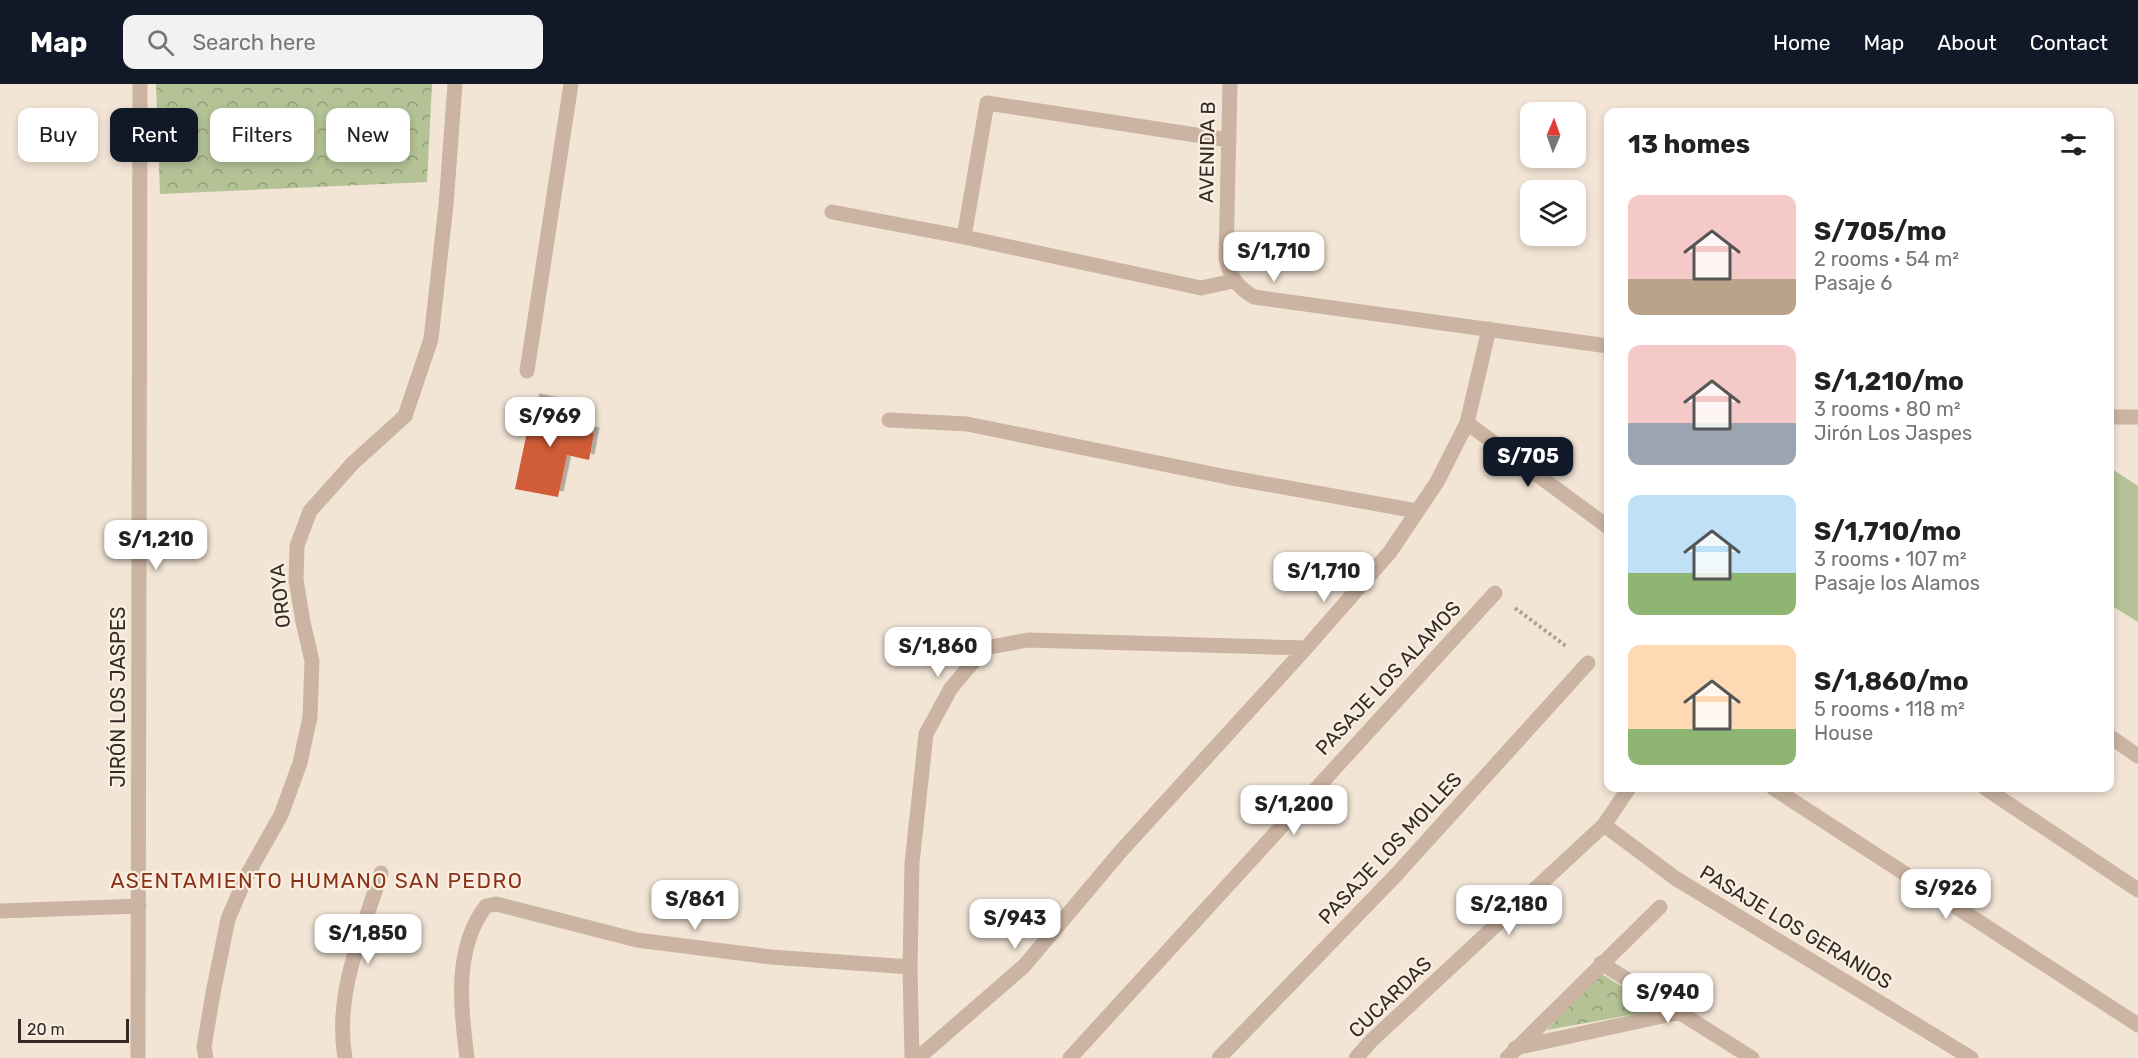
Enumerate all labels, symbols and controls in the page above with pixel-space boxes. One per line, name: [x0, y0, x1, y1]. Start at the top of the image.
search box: [123, 15, 543, 69]
text: Map: [30, 26, 87, 59]
icon: search: [144, 26, 177, 59]
text: Search here: [192, 29, 316, 56]
text: Home: [1773, 30, 1830, 55]
text: Map: [1863, 30, 1904, 55]
text: About: [1937, 30, 1997, 55]
text: Contact: [2030, 30, 2108, 55]
street label: AVENIDA B: [1194, 101, 1220, 203]
north arrow: [1520, 102, 1586, 168]
map controls: [1520, 102, 1586, 246]
chip: Buy: [18, 108, 98, 162]
chip: Rent: [110, 108, 198, 162]
chip: Filters: [210, 108, 314, 162]
chip: New: [326, 108, 410, 162]
icon: filters: [2057, 128, 2090, 161]
text: 13 homes: [1628, 129, 1750, 160]
button: layers: [1520, 180, 1586, 246]
text: S/705/mo: [1814, 216, 1946, 247]
icon: home: [1676, 219, 1748, 291]
pin: S/1,710: [1219, 232, 1329, 283]
text: S/1,710: [1237, 239, 1311, 263]
text: 2 rooms · 54 m²: [1814, 247, 1959, 271]
text: Pasaje 6: [1814, 271, 1892, 295]
text: S/1,210/mo: [1814, 366, 1964, 397]
icon: home: [1676, 369, 1748, 441]
pin: S/969: [508, 397, 592, 448]
text: 3 rooms · 80 m²: [1814, 397, 1961, 421]
text: S/969: [519, 404, 581, 428]
text: Jirón Los Jaspes: [1814, 421, 1972, 445]
pin: S/705: [1486, 437, 1570, 488]
text: S/705: [1497, 444, 1559, 468]
text: S/1,710/mo: [1814, 516, 1961, 547]
icon: home: [1676, 519, 1748, 591]
pin: S/1,210: [101, 520, 211, 571]
text: S/1,210: [118, 527, 194, 551]
text: 3 rooms · 107 m²: [1814, 547, 1967, 571]
pin: S/1,710: [1269, 552, 1379, 603]
text: S/1,710: [1287, 559, 1361, 583]
street label: OROYA: [265, 563, 295, 629]
text: Pasaje los Alamos: [1814, 571, 1980, 595]
street label: PASAJE LOS ALAMOS: [1310, 596, 1466, 760]
street label: JIRÓN LOS JASPES: [106, 607, 130, 787]
pin: S/1,860: [883, 627, 993, 678]
text: S/1,860: [899, 634, 978, 658]
text: S/1,860/mo: [1814, 666, 1969, 697]
icon: home: [1676, 669, 1748, 741]
text: 5 rooms · 118 m²: [1814, 697, 1965, 721]
text: House: [1814, 721, 1873, 745]
street label: PASAJE LOS MOLLES: [1313, 767, 1467, 929]
pin: S/1,200: [1239, 785, 1349, 836]
text: S/1,200: [1254, 792, 1334, 816]
street label: PASAJE LOS GERANIOS: [1696, 860, 1896, 994]
district label: ASENTAMIENTO HUMANO SAN PEDRO: [110, 868, 524, 893]
pin: S/926: [1904, 869, 1988, 920]
text: S/926: [1915, 876, 1977, 900]
pin: S/861: [653, 880, 737, 931]
pin: S/2,180: [1454, 885, 1564, 936]
text: S/861: [665, 887, 725, 911]
text: S/2,180: [1470, 892, 1548, 916]
pin: S/943: [973, 899, 1057, 950]
text: S/943: [984, 906, 1046, 930]
pin: S/1,850: [313, 914, 423, 965]
text: S/1,850: [329, 921, 407, 945]
street label: CUCARDAS: [1343, 951, 1437, 1043]
pin: S/940: [1626, 973, 1710, 1024]
text: S/940: [1636, 980, 1700, 1004]
scale bar: [18, 1016, 129, 1044]
text: 20 m: [27, 1020, 65, 1039]

